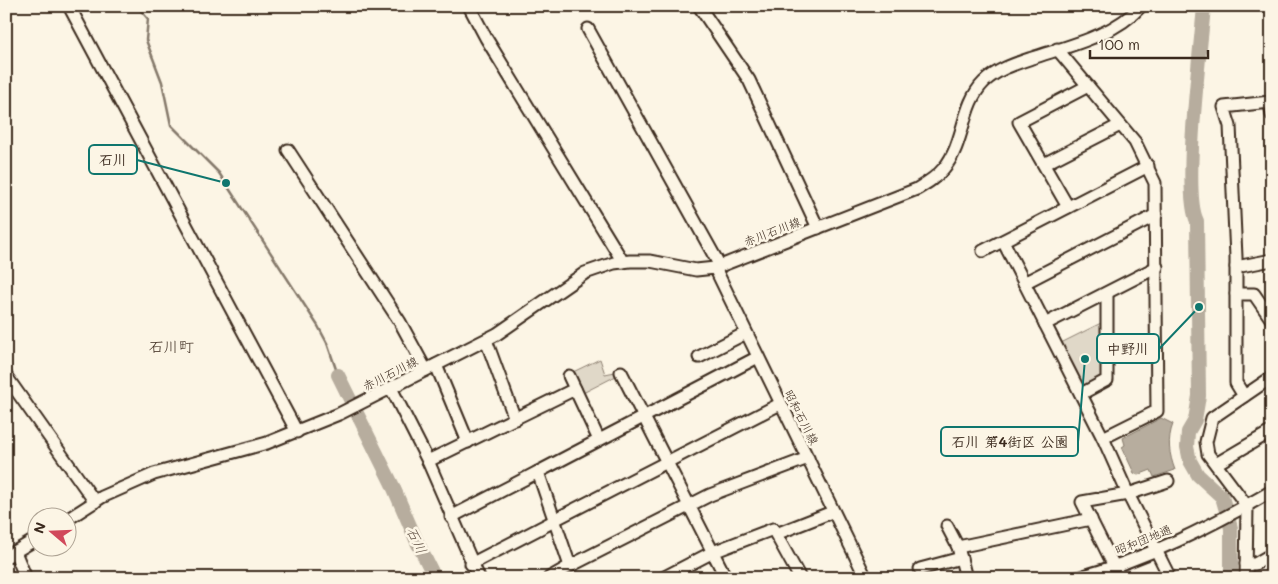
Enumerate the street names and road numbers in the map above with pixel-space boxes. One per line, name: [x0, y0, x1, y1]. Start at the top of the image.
street label: 赤川石川線: [741, 213, 803, 249]
street label: 赤川石川線: [360, 352, 420, 394]
street label: 昭和石川線: [781, 387, 823, 447]
street label: 昭和団地通: [1112, 520, 1174, 558]

